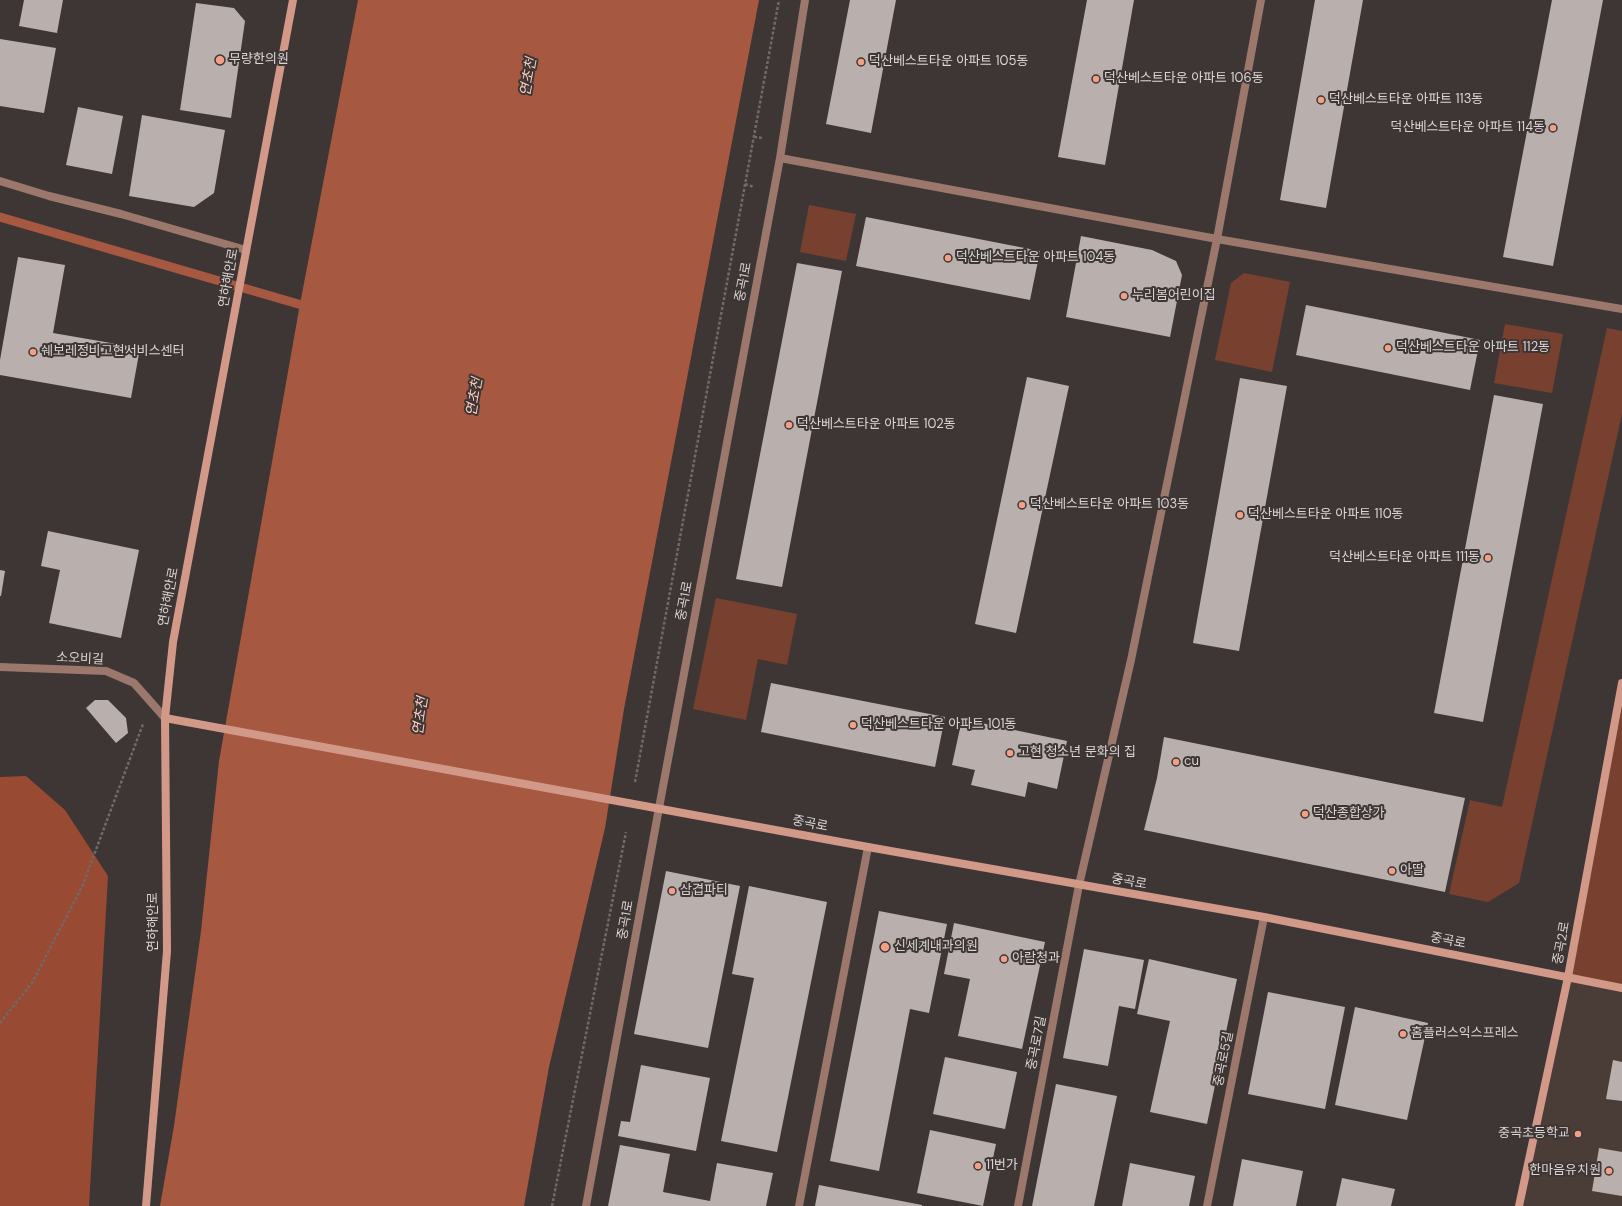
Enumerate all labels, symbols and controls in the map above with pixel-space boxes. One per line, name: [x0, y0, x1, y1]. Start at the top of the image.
place label: 무량한의원: [229, 52, 289, 68]
marker: 무량한의원: [214, 54, 226, 66]
place label: 덕산베스트타운 아파트 105동: [869, 54, 1028, 70]
water label: 연초천: [517, 57, 541, 97]
marker: 덕산베스트타운 아파트 105동: [856, 57, 866, 67]
place label: 덕산베스트타운 아파트 106동: [1104, 71, 1264, 87]
marker: 덕산베스트타운 아파트 106동: [1091, 74, 1101, 84]
place label: 덕산베스트타운 아파트 113동: [1329, 92, 1483, 108]
marker: 덕산베스트타운 아파트 113동: [1316, 95, 1326, 105]
place label: 덕산베스트타운 아파트 114동: [1391, 120, 1545, 136]
marker: 덕산베스트타운 아파트 114동: [1548, 123, 1558, 133]
street label: 연하해안로: [216, 247, 242, 309]
place label: 덕산베스트타운 아파트 104동: [956, 250, 1115, 266]
marker: 덕산베스트타운 아파트 104동: [943, 253, 953, 263]
street label: 중곡1로: [733, 261, 755, 303]
place label: 누리봄어린이집: [1132, 288, 1216, 304]
marker: 누리봄어린이집: [1119, 291, 1129, 301]
place label: 덕산베스트타운 아파트 112동: [1396, 340, 1550, 356]
marker: 덕산베스트타운 아파트 112동: [1383, 343, 1393, 353]
place label: 쉐보레정비고현서비스센터: [41, 344, 185, 360]
marker: 쉐보레정비고현서비스센터: [28, 347, 38, 357]
water label: 연초천: [463, 377, 487, 417]
place label: 덕산베스트타운 아파트 102동: [797, 417, 956, 433]
marker: 덕산베스트타운 아파트 102동: [784, 420, 794, 430]
place label: 덕산베스트타운 아파트 103동: [1030, 497, 1189, 513]
marker: 덕산베스트타운 아파트 103동: [1017, 500, 1027, 510]
place label: 덕산베스트타운 아파트 110동: [1248, 507, 1403, 523]
marker: 덕산베스트타운 아파트 110동: [1235, 510, 1245, 520]
place label: 덕산베스트타운 아파트 111동: [1329, 550, 1480, 566]
marker: 덕산베스트타운 아파트 111동: [1483, 553, 1493, 563]
street label: 연하해안로: [156, 566, 182, 628]
street label: 중곡1로: [674, 580, 696, 622]
street label: 소오비길: [56, 650, 104, 668]
water label: 연초천: [410, 696, 432, 736]
place label: 덕산베스트타운 아파트 101동: [861, 717, 1016, 733]
marker: 덕산베스트타운 아파트 101동: [848, 720, 858, 730]
place label: 고현 청소년 문화의 집: [1018, 745, 1136, 761]
marker: 고현 청소년 문화의 집: [1005, 748, 1015, 758]
place label: cu: [1184, 754, 1199, 770]
marker: cu: [1171, 757, 1181, 767]
place label: 덕산종합상가: [1313, 806, 1385, 822]
marker: 덕산종합상가: [1300, 809, 1310, 819]
street label: 중곡로: [791, 813, 829, 835]
place label: 아딸: [1400, 863, 1424, 879]
marker: 아딸: [1387, 866, 1397, 876]
street label: 중곡로: [1110, 871, 1148, 893]
place label: 삼겹파티: [680, 883, 728, 899]
marker: 삼겹파티: [667, 886, 677, 896]
street label: 연하해안로: [146, 892, 162, 952]
street label: 중곡1로: [615, 899, 637, 941]
street label: 중곡2로: [1551, 920, 1573, 966]
street label: 중곡로: [1429, 930, 1467, 952]
place label: 신세계내과의원: [894, 939, 978, 955]
marker: 신세계내과의원: [879, 941, 891, 953]
place label: 아람청과: [1012, 951, 1060, 967]
marker: 아람청과: [999, 954, 1009, 964]
street label: 중곡로7길: [1024, 1015, 1050, 1071]
place label: 홈플러스익스프레스: [1411, 1026, 1519, 1042]
marker: 홈플러스익스프레스: [1398, 1029, 1408, 1039]
street label: 중곡로5길: [1211, 1030, 1237, 1088]
place label: 중곡초등학교: [1498, 1126, 1570, 1142]
marker: 중곡초등학교: [1573, 1129, 1583, 1139]
place label: 11번가: [986, 1158, 1018, 1174]
marker: 11번가: [973, 1161, 983, 1171]
place label: 한마음유치원: [1529, 1163, 1601, 1179]
marker: 한마음유치원: [1604, 1166, 1614, 1176]

